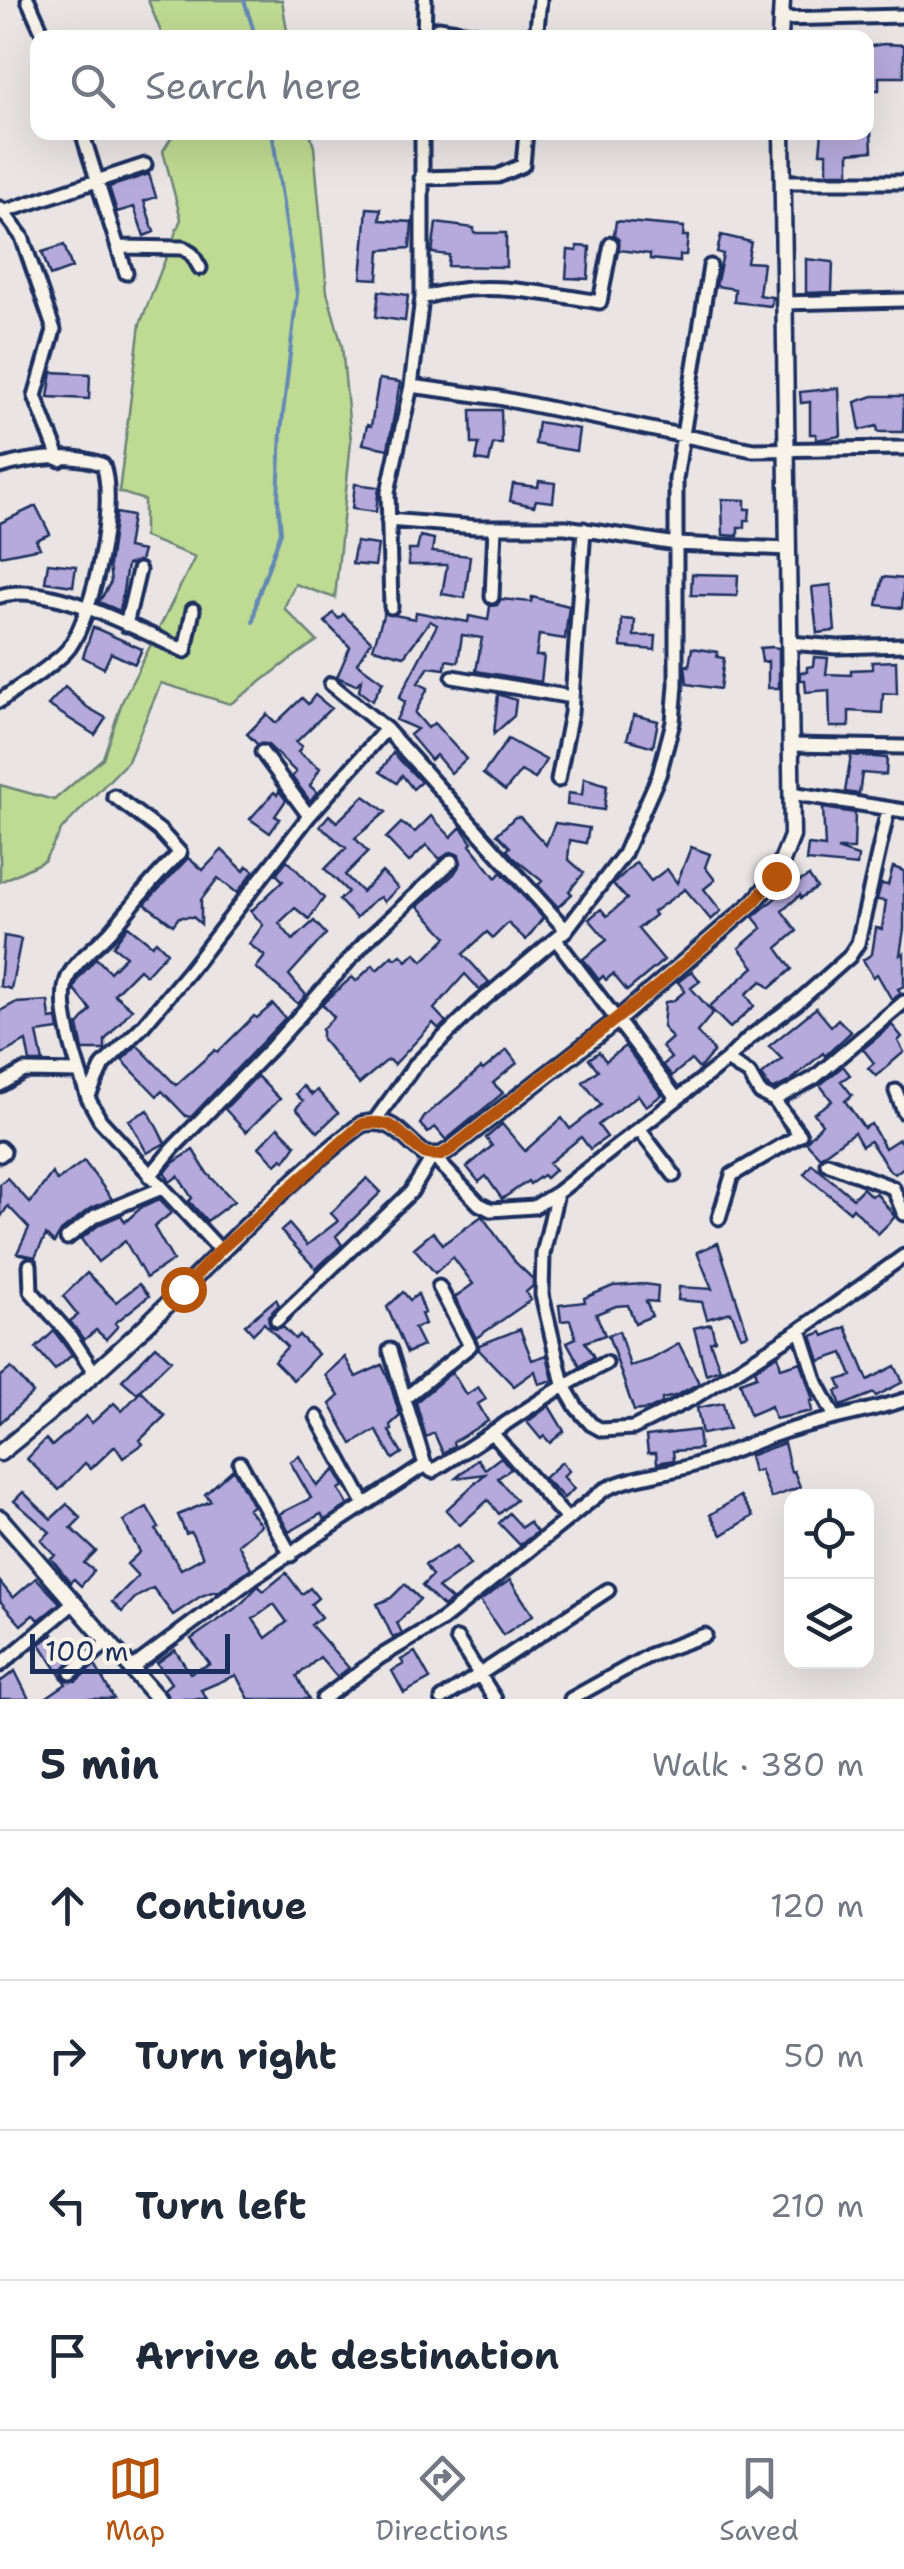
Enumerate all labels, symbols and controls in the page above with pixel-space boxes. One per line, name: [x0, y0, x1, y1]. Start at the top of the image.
search box: [30, 30, 874, 140]
icon: search: [65, 58, 120, 113]
text: Search here: [145, 60, 362, 111]
route end: [754, 854, 800, 900]
route start: [161, 1267, 207, 1313]
map controls: [784, 1489, 874, 1669]
button: locate: [784, 1489, 874, 1579]
button: layers: [784, 1579, 874, 1669]
scale bar: [30, 1629, 230, 1673]
text: 100 m: [45, 1632, 129, 1670]
text: 5 min: [40, 1736, 159, 1792]
text: Walk · 380 m: [652, 1743, 864, 1786]
icon: ahead: [40, 1878, 95, 1933]
text: Continue: [135, 1880, 307, 1931]
text: 120 m: [770, 1884, 864, 1927]
icon: right: [40, 2028, 95, 2083]
text: Turn right: [135, 2030, 337, 2081]
text: 50 m: [784, 2034, 864, 2077]
icon: left: [40, 2178, 95, 2233]
text: Turn left: [135, 2180, 307, 2231]
text: 210 m: [770, 2184, 864, 2227]
icon: arrive: [40, 2328, 95, 2383]
text: Arrive at destination: [135, 2330, 559, 2381]
tab: Map: [105, 2451, 165, 2549]
tab: Directions: [376, 2451, 509, 2549]
tab: Saved: [719, 2451, 799, 2549]

